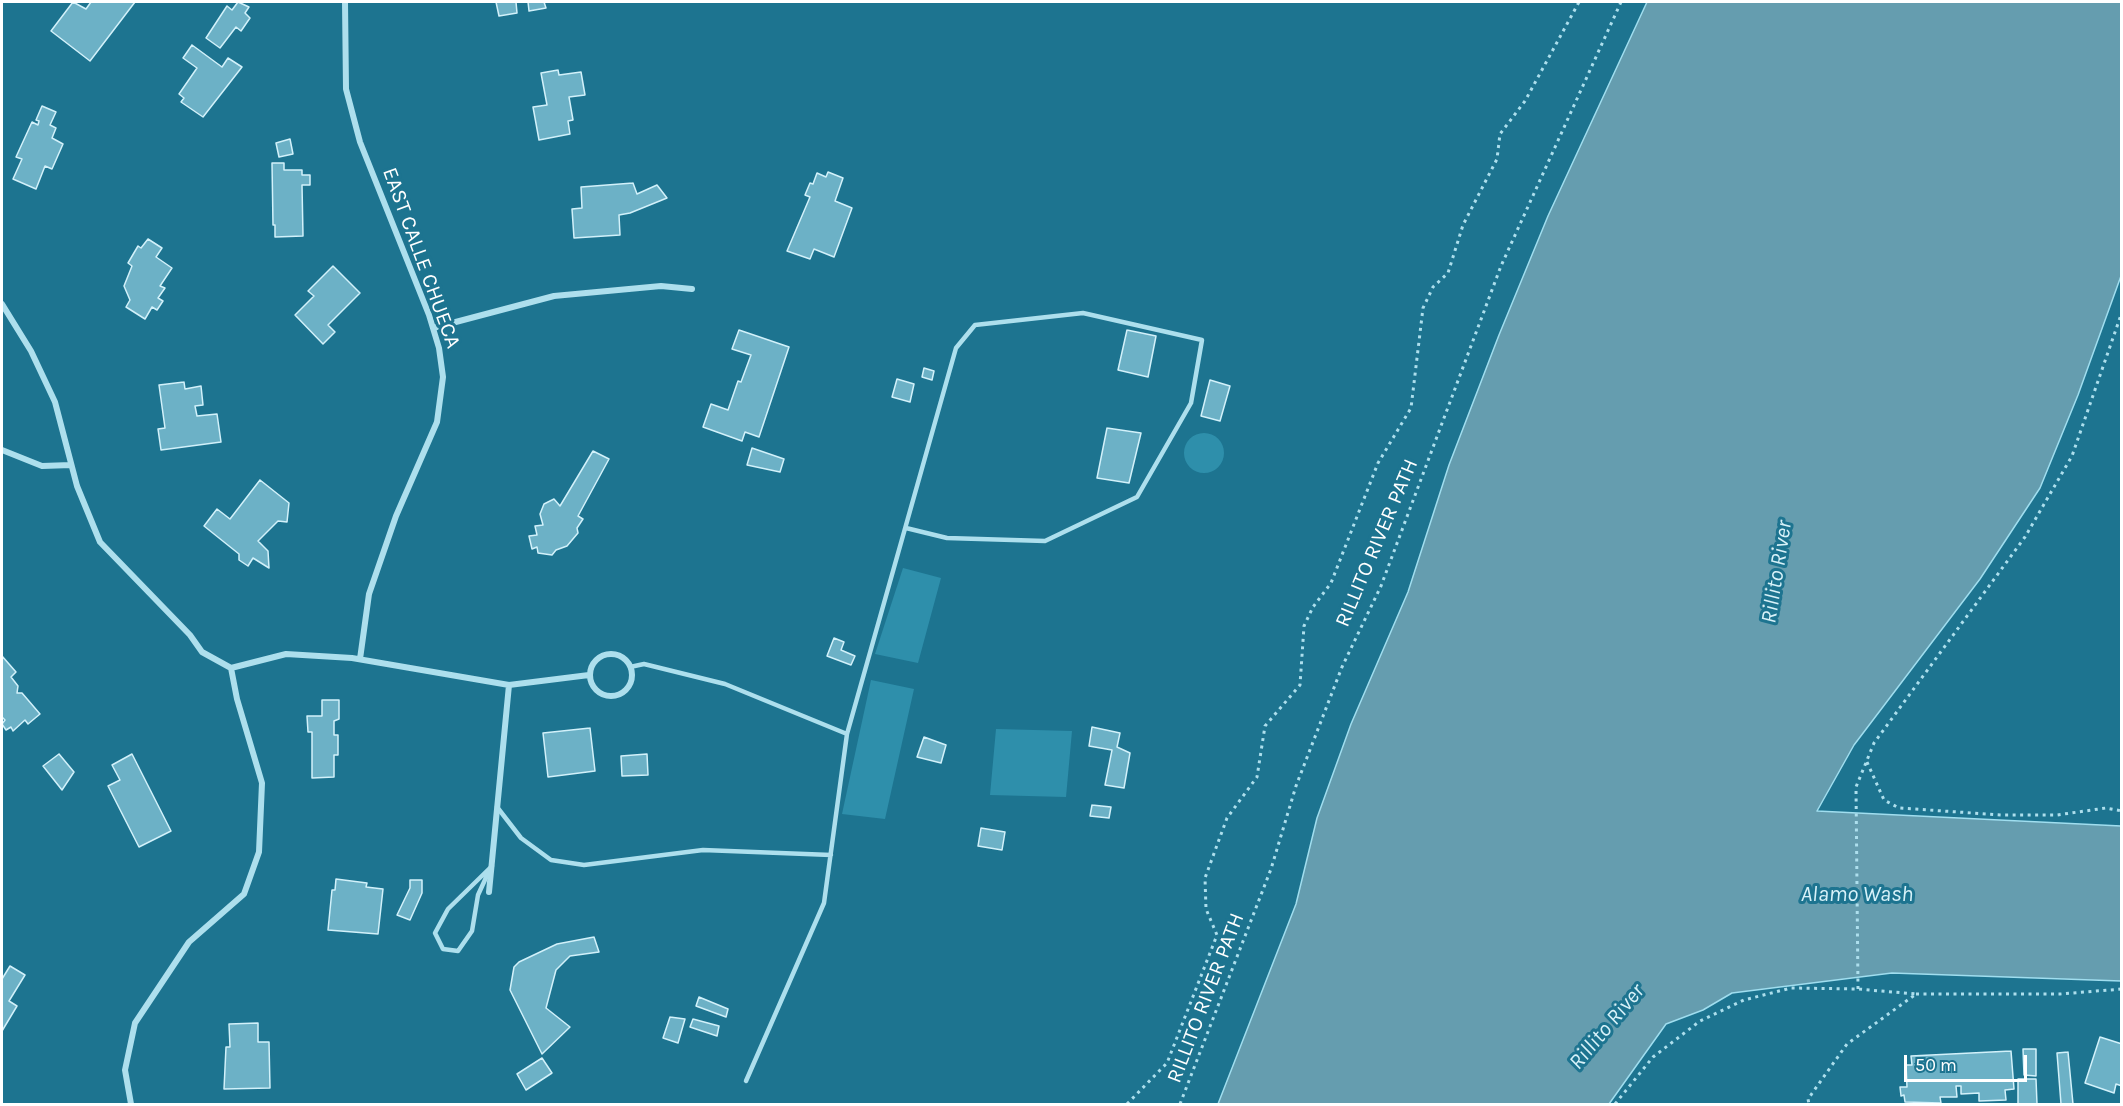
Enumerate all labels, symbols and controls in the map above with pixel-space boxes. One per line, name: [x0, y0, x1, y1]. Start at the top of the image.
street label: EAST CALLE CHUECA: [377, 164, 465, 352]
street label: RILLITO RIVER PATH: [1330, 455, 1424, 631]
water label: Rillito River: [1756, 519, 1798, 625]
water label: Alamo Wash: [1801, 882, 1913, 908]
street label: RILLITO RIVER PATH: [1162, 909, 1250, 1087]
water label: Rillito River: [1564, 979, 1650, 1075]
scale bar: [1907, 1043, 2030, 1081]
text: 50 m: [1915, 1054, 1957, 1076]

